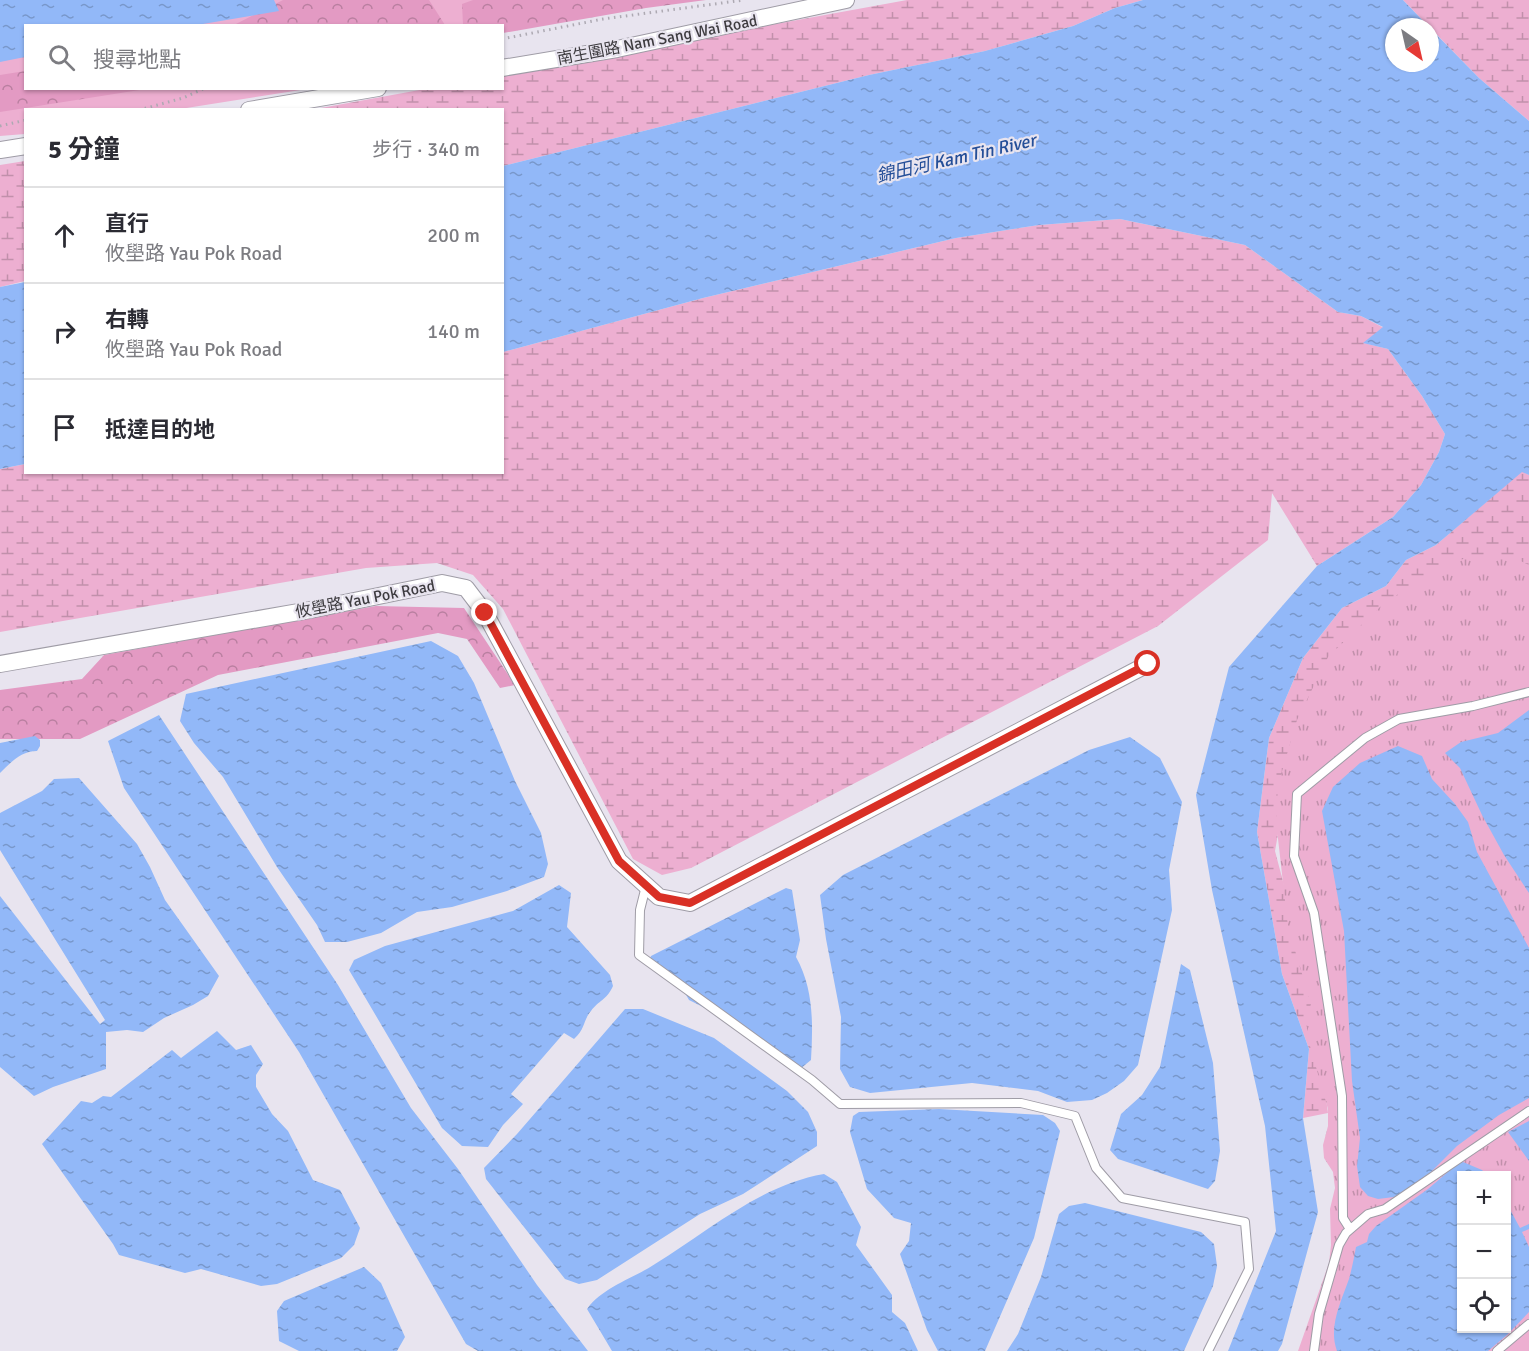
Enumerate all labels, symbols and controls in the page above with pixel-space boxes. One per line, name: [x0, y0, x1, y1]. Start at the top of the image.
street label: 南生圍路 Nam Sang Wai Road: [555, 11, 759, 69]
north arrow: [1385, 18, 1439, 72]
search box: [24, 24, 504, 90]
icon: search: [45, 41, 78, 74]
text: 搜尋地點: [93, 46, 181, 73]
water label: 錦田河 Kam Tin River: [874, 128, 1040, 187]
text: 5 分鐘: [48, 134, 120, 166]
text: 步行 · 340 m: [372, 137, 480, 162]
text: 直行: [105, 210, 149, 237]
icon: ahead: [48, 219, 81, 252]
text: 200 m: [427, 223, 480, 248]
text: 攸壆路 Yau Pok Road: [105, 241, 282, 266]
text: 右轉: [105, 306, 149, 333]
icon: right: [48, 315, 81, 348]
text: 140 m: [427, 319, 480, 344]
text: 攸壆路 Yau Pok Road: [105, 337, 282, 362]
icon: arrive: [48, 411, 81, 444]
text: 抵達目的地: [105, 416, 215, 443]
street label: 攸壆路 Yau Pok Road: [294, 576, 437, 622]
route end: [471, 599, 497, 625]
route start: [1134, 650, 1160, 676]
map controls: [1457, 1171, 1511, 1333]
button: +: [1457, 1171, 1511, 1225]
button: −: [1457, 1225, 1511, 1279]
button: locate: [1457, 1279, 1511, 1333]

